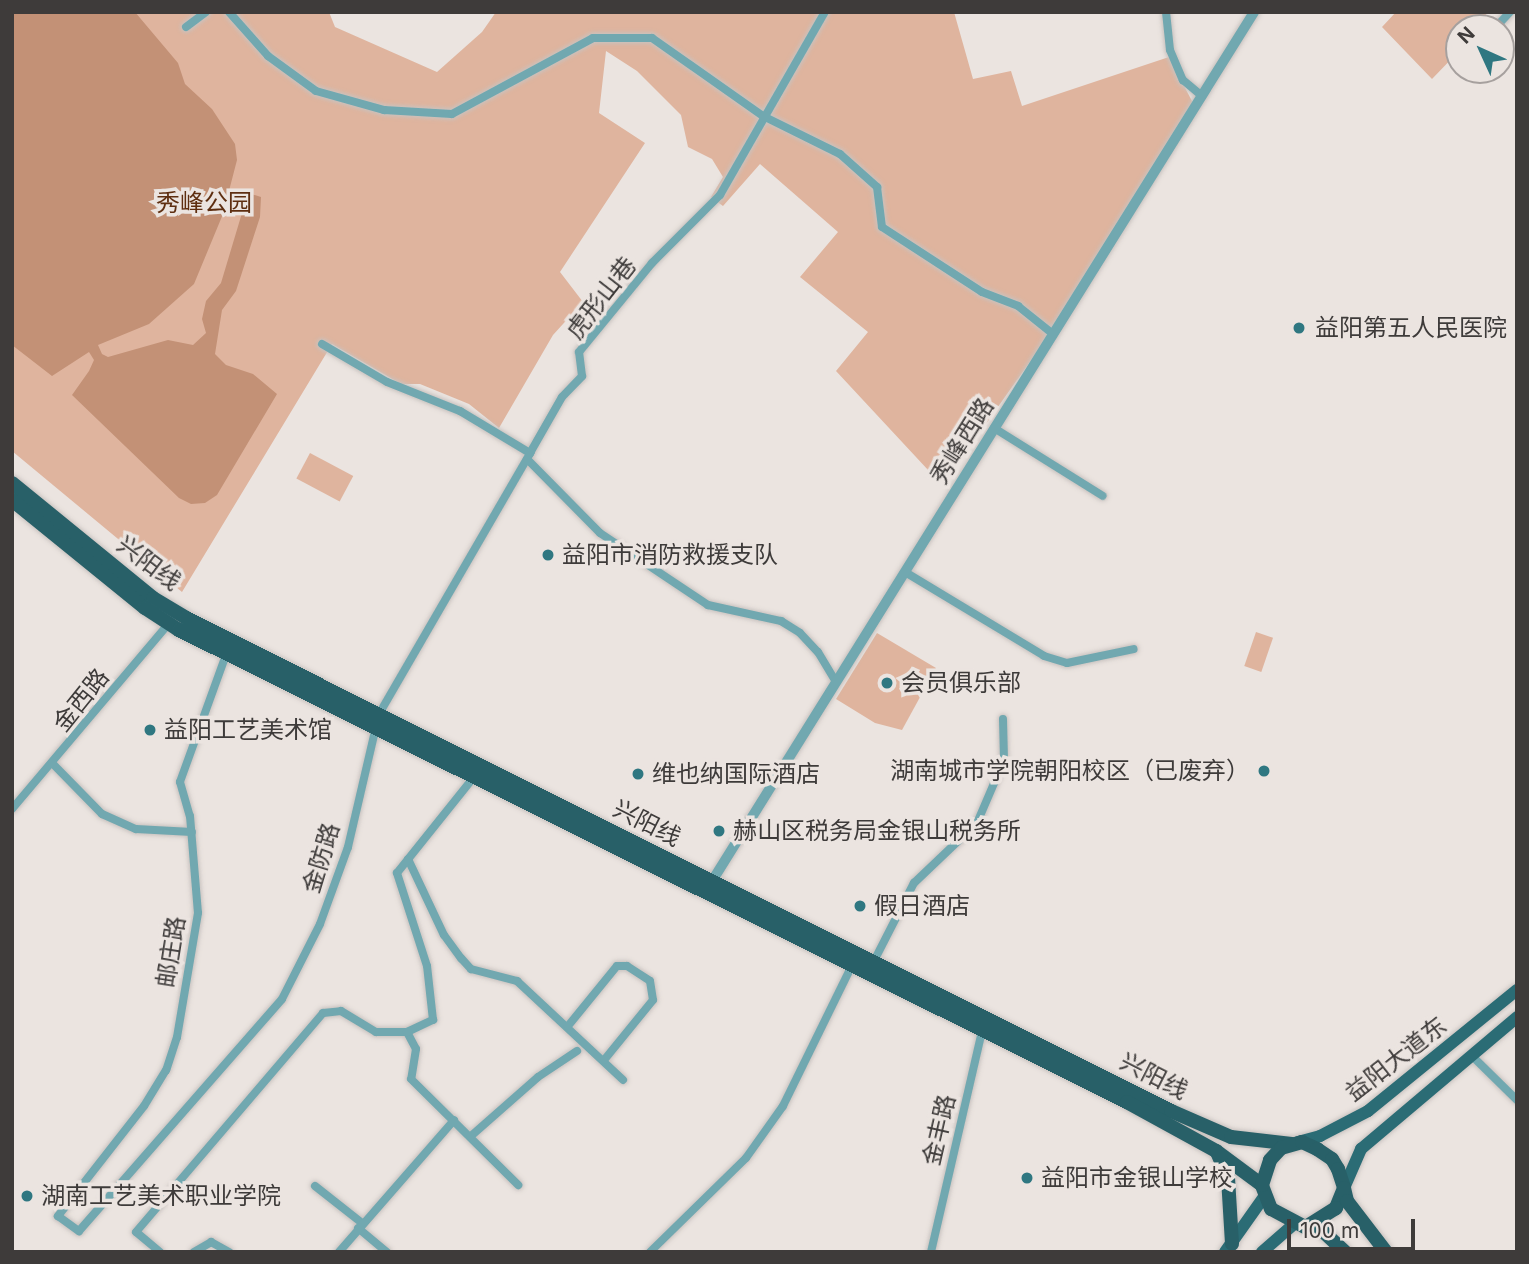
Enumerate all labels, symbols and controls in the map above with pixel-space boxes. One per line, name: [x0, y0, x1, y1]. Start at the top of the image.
north arrow: [1445, 14, 1515, 84]
text: N: [1453, 22, 1479, 48]
park label: 秀峰公园: [156, 189, 252, 217]
street label: 虎形山巷: [560, 251, 642, 345]
place label: 益阳第五人民医院: [1315, 314, 1507, 342]
marker: 益阳第五人民医院: [1289, 318, 1309, 338]
street label: 秀峰西路: [924, 393, 1000, 489]
street label: 兴阳线: [112, 530, 186, 596]
place label: 益阳市消防救援支队: [562, 541, 778, 569]
marker: 益阳市消防救援支队: [540, 547, 556, 563]
street label: 金西路: [47, 663, 115, 737]
place label: 会员俱乐部: [901, 669, 1021, 697]
marker: 会员俱乐部: [879, 675, 895, 691]
place label: 益阳工艺美术馆: [164, 716, 332, 744]
marker: 益阳工艺美术馆: [142, 722, 158, 738]
place label: 湖南城市学院朝阳校区（已废弃）: [890, 757, 1250, 785]
place label: 维也纳国际酒店: [652, 760, 820, 788]
marker: 湖南城市学院朝阳校区（已废弃）: [1256, 763, 1272, 779]
marker: 维也纳国际酒店: [630, 766, 646, 782]
street label: 兴阳线: [608, 794, 686, 852]
place label: 赫山区税务局金银山税务所: [733, 817, 1021, 845]
street label: 金防路: [297, 819, 345, 897]
marker: 赫山区税务局金银山税务所: [711, 823, 727, 839]
place label: 假日酒店: [874, 892, 970, 920]
marker: 假日酒店: [852, 898, 868, 914]
street label: 邮庄路: [151, 914, 191, 990]
street label: 益阳大道东: [1340, 1011, 1452, 1107]
street label: 兴阳线: [1115, 1047, 1193, 1105]
street label: 金丰路: [917, 1092, 961, 1168]
place label: 益阳市金银山学校: [1041, 1164, 1233, 1192]
marker: 益阳市金银山学校: [1019, 1170, 1035, 1186]
place label: 湖南工艺美术职业学院: [41, 1182, 281, 1210]
marker: 湖南工艺美术职业学院: [19, 1188, 35, 1204]
scale bar: [1291, 1204, 1419, 1248]
text: 100 m: [1300, 1218, 1359, 1243]

